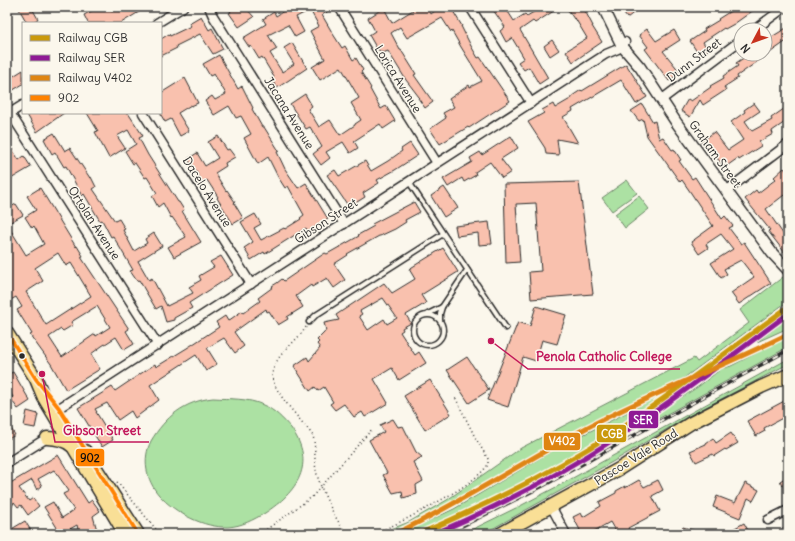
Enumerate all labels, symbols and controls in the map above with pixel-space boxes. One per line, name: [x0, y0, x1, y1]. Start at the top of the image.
legend: [22, 22, 162, 114]
north arrow: [733, 22, 773, 62]
text: Railway CGB: [58, 30, 128, 45]
street label: Dunn Street: [664, 34, 724, 85]
text: N: [738, 41, 753, 56]
street label: Lorica Avenue: [372, 42, 425, 115]
text: Railway SER: [58, 50, 125, 65]
text: Railway V402: [58, 70, 133, 85]
street label: Jacana Avenue: [261, 74, 318, 152]
text: 902: [58, 90, 80, 105]
street label: Graham Street: [686, 117, 745, 190]
street label: Dacelo Avenue: [180, 154, 235, 230]
street label: Ortolan Avenue: [65, 183, 124, 262]
street label: Gibson Street: [291, 195, 360, 246]
callout: Penola Catholic College: [528, 344, 680, 369]
text: Penola Catholic College: [536, 348, 672, 365]
unlabelled marker: [17, 351, 27, 361]
line badge: SER: [628, 410, 659, 429]
text: SER: [633, 413, 653, 427]
callout: Gibson Street: [55, 417, 149, 442]
text: Gibson Street: [63, 422, 142, 439]
line badge: CGB: [596, 424, 627, 443]
street label: Pascoe Vale Road: [591, 425, 680, 488]
text: CGB: [601, 427, 623, 441]
line badge: V402: [543, 432, 581, 451]
text: V402: [549, 434, 575, 448]
line badge: 902: [75, 448, 105, 467]
text: 902: [80, 451, 100, 465]

